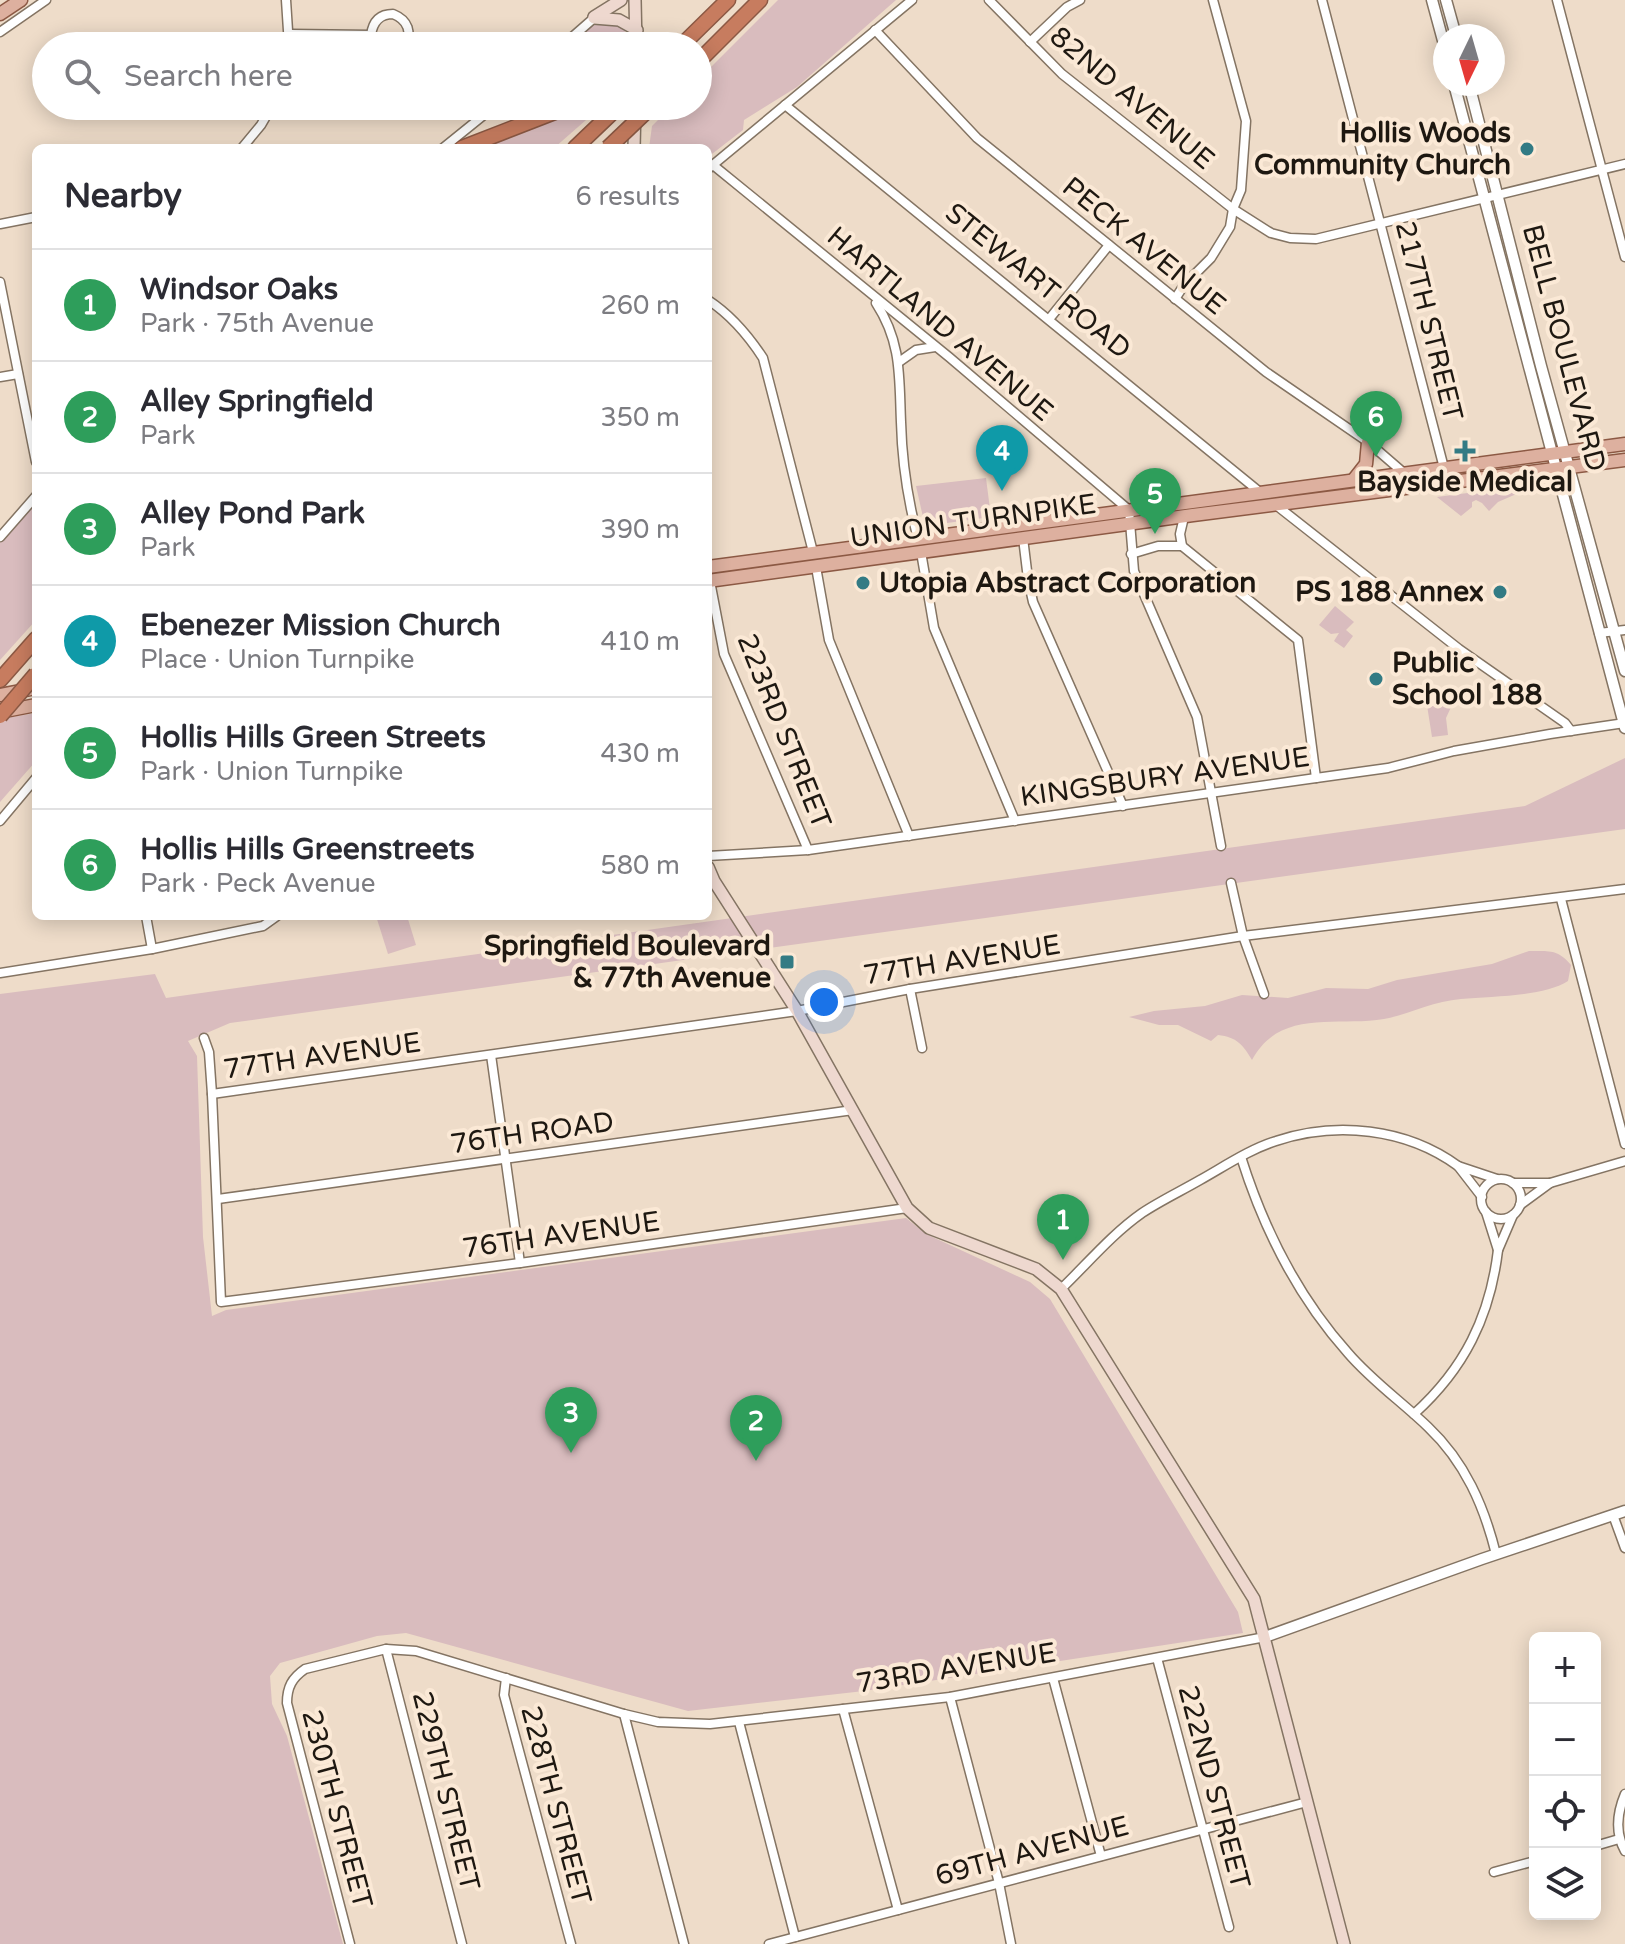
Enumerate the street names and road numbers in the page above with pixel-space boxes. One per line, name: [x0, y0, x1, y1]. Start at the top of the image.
street label: 82ND AVENUE: [1043, 19, 1221, 177]
street label: PECK AVENUE: [1055, 170, 1233, 322]
street label: STEWART ROAD: [938, 196, 1138, 366]
street label: 217TH STREET: [1388, 218, 1470, 424]
street label: HARTLAND AVENUE: [820, 219, 1060, 429]
street label: BELL BOULEVARD: [1515, 221, 1613, 475]
street label: UNION TURNPIKE: [848, 487, 1098, 555]
street label: 223RD STREET: [729, 629, 839, 833]
street label: KINGSBURY AVENUE: [1018, 740, 1312, 814]
street label: 77TH AVENUE: [861, 928, 1063, 992]
street label: 77TH AVENUE: [221, 1025, 423, 1087]
street label: 76TH ROAD: [448, 1105, 616, 1161]
street label: 76TH AVENUE: [460, 1204, 662, 1266]
street label: 73RD AVENUE: [854, 1635, 1058, 1701]
street label: 222ND STREET: [1170, 1681, 1258, 1893]
street label: 229TH STREET: [405, 1688, 487, 1894]
street label: 228TH STREET: [513, 1702, 599, 1908]
street label: 230TH STREET: [294, 1706, 380, 1912]
street label: 69TH AVENUE: [931, 1809, 1133, 1893]

